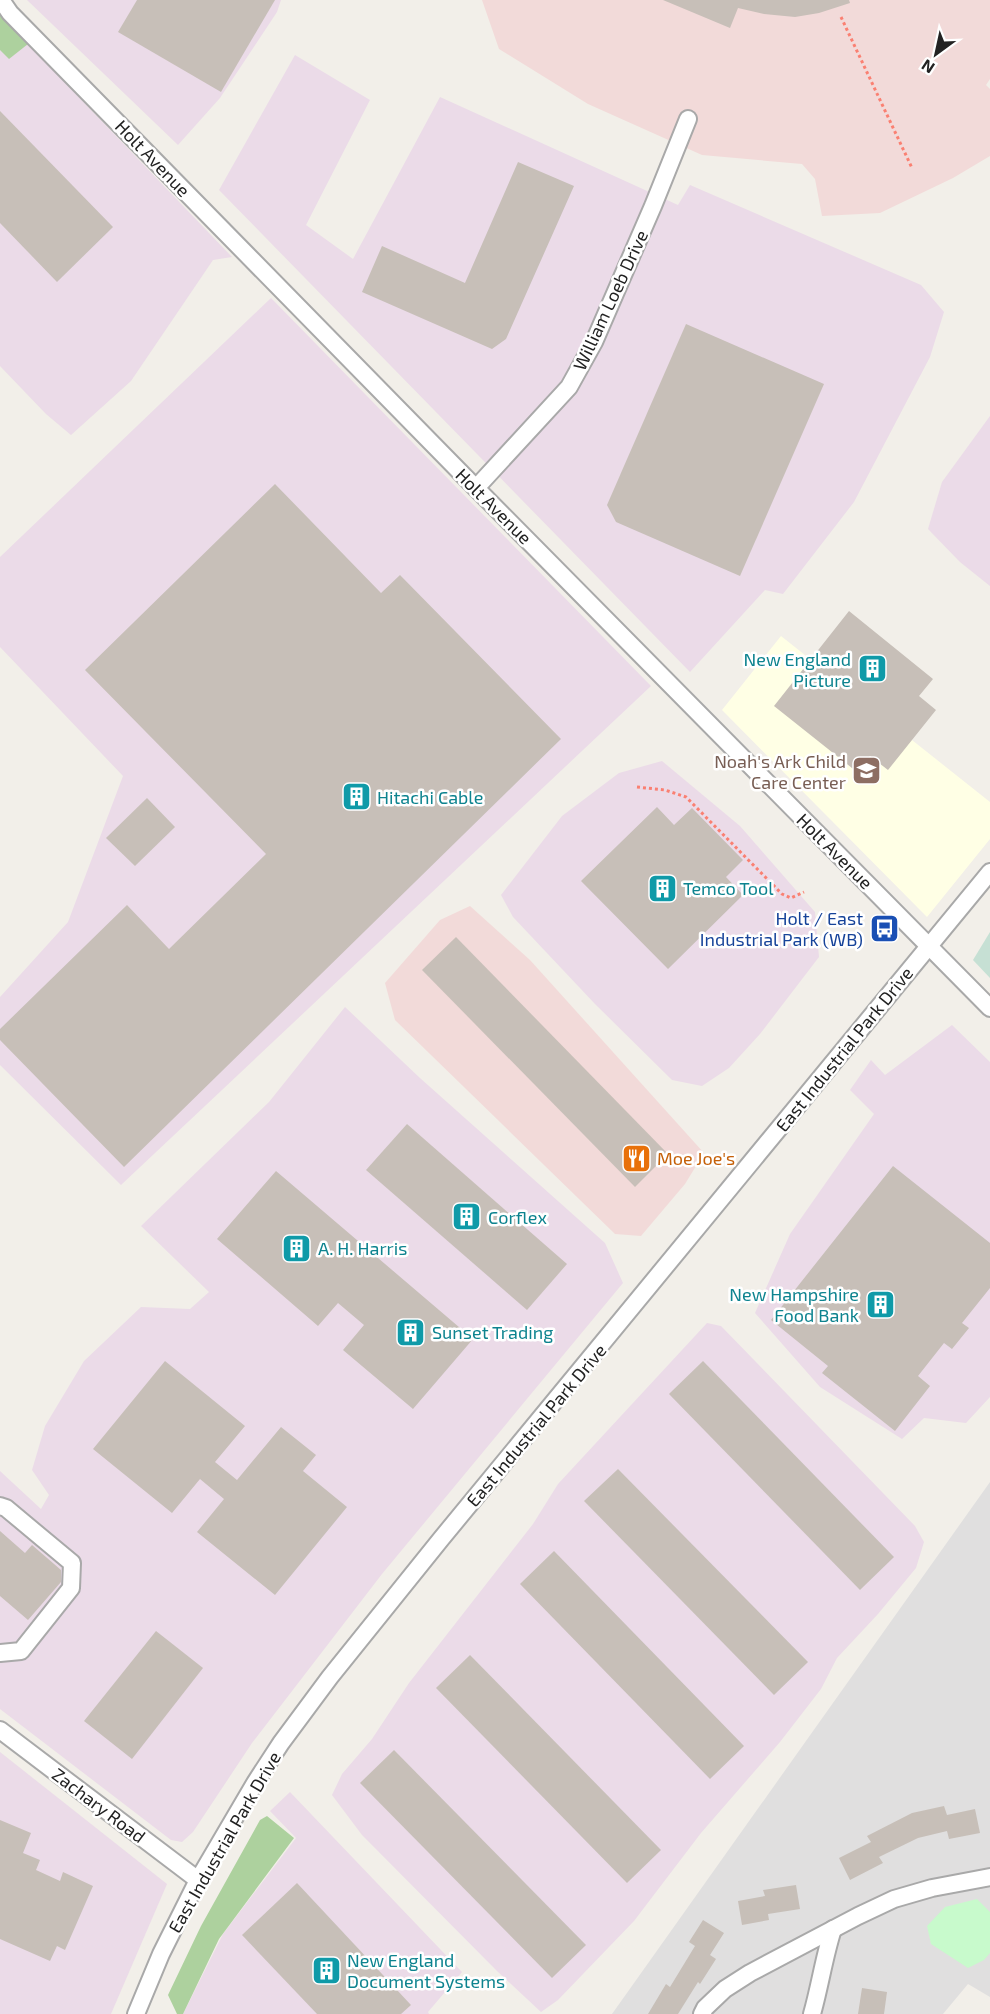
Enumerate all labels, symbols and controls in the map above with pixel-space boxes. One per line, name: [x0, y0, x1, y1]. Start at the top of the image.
north arrow: [906, 24, 966, 84]
text: N: [918, 56, 938, 78]
street label: Holt Avenue: [111, 115, 195, 201]
street label: William Loeb Drive: [568, 226, 652, 374]
street label: Holt Avenue: [451, 463, 537, 549]
place label: New England Picture: [744, 648, 851, 691]
building icon: New England Picture: [856, 653, 888, 685]
place label: Noah's Ark Child Care Center: [714, 750, 846, 793]
school or university icon: Noah's Ark Child Care Center: [851, 755, 883, 787]
building icon: Hitachi Cable: [340, 781, 372, 813]
place label: Hitachi Cable: [377, 786, 483, 808]
street label: Holt Avenue: [792, 808, 878, 894]
building icon: Temco Tool: [646, 872, 678, 904]
place label: Temco Tool: [683, 877, 774, 899]
place label: Holt / East Industrial Park (WB): [700, 907, 863, 950]
bus stop icon: Holt / East Industrial Park (WB): [868, 912, 900, 944]
street label: East Industrial Park Drive: [771, 962, 917, 1136]
restaurant icon: Moe Joe's: [620, 1142, 652, 1174]
place label: Moe Joe's: [657, 1147, 735, 1169]
building icon: Corflex: [451, 1201, 483, 1233]
place label: Corflex: [488, 1206, 547, 1228]
building icon: A. H. Harris: [281, 1232, 313, 1264]
place label: A. H. Harris: [318, 1237, 407, 1259]
place label: New Hampshire Food Bank: [729, 1283, 859, 1326]
building icon: New Hampshire Food Bank: [864, 1288, 896, 1320]
building icon: Sunset Trading: [395, 1316, 427, 1348]
place label: Sunset Trading: [432, 1321, 553, 1343]
street label: East Industrial Park Drive: [462, 1339, 610, 1511]
street label: East Industrial Park Drive: [163, 1747, 285, 1937]
street label: Zachary Road: [48, 1763, 150, 1847]
place label: New England Document Systems: [347, 1949, 505, 1992]
building icon: New England Document Systems: [310, 1954, 342, 1986]

